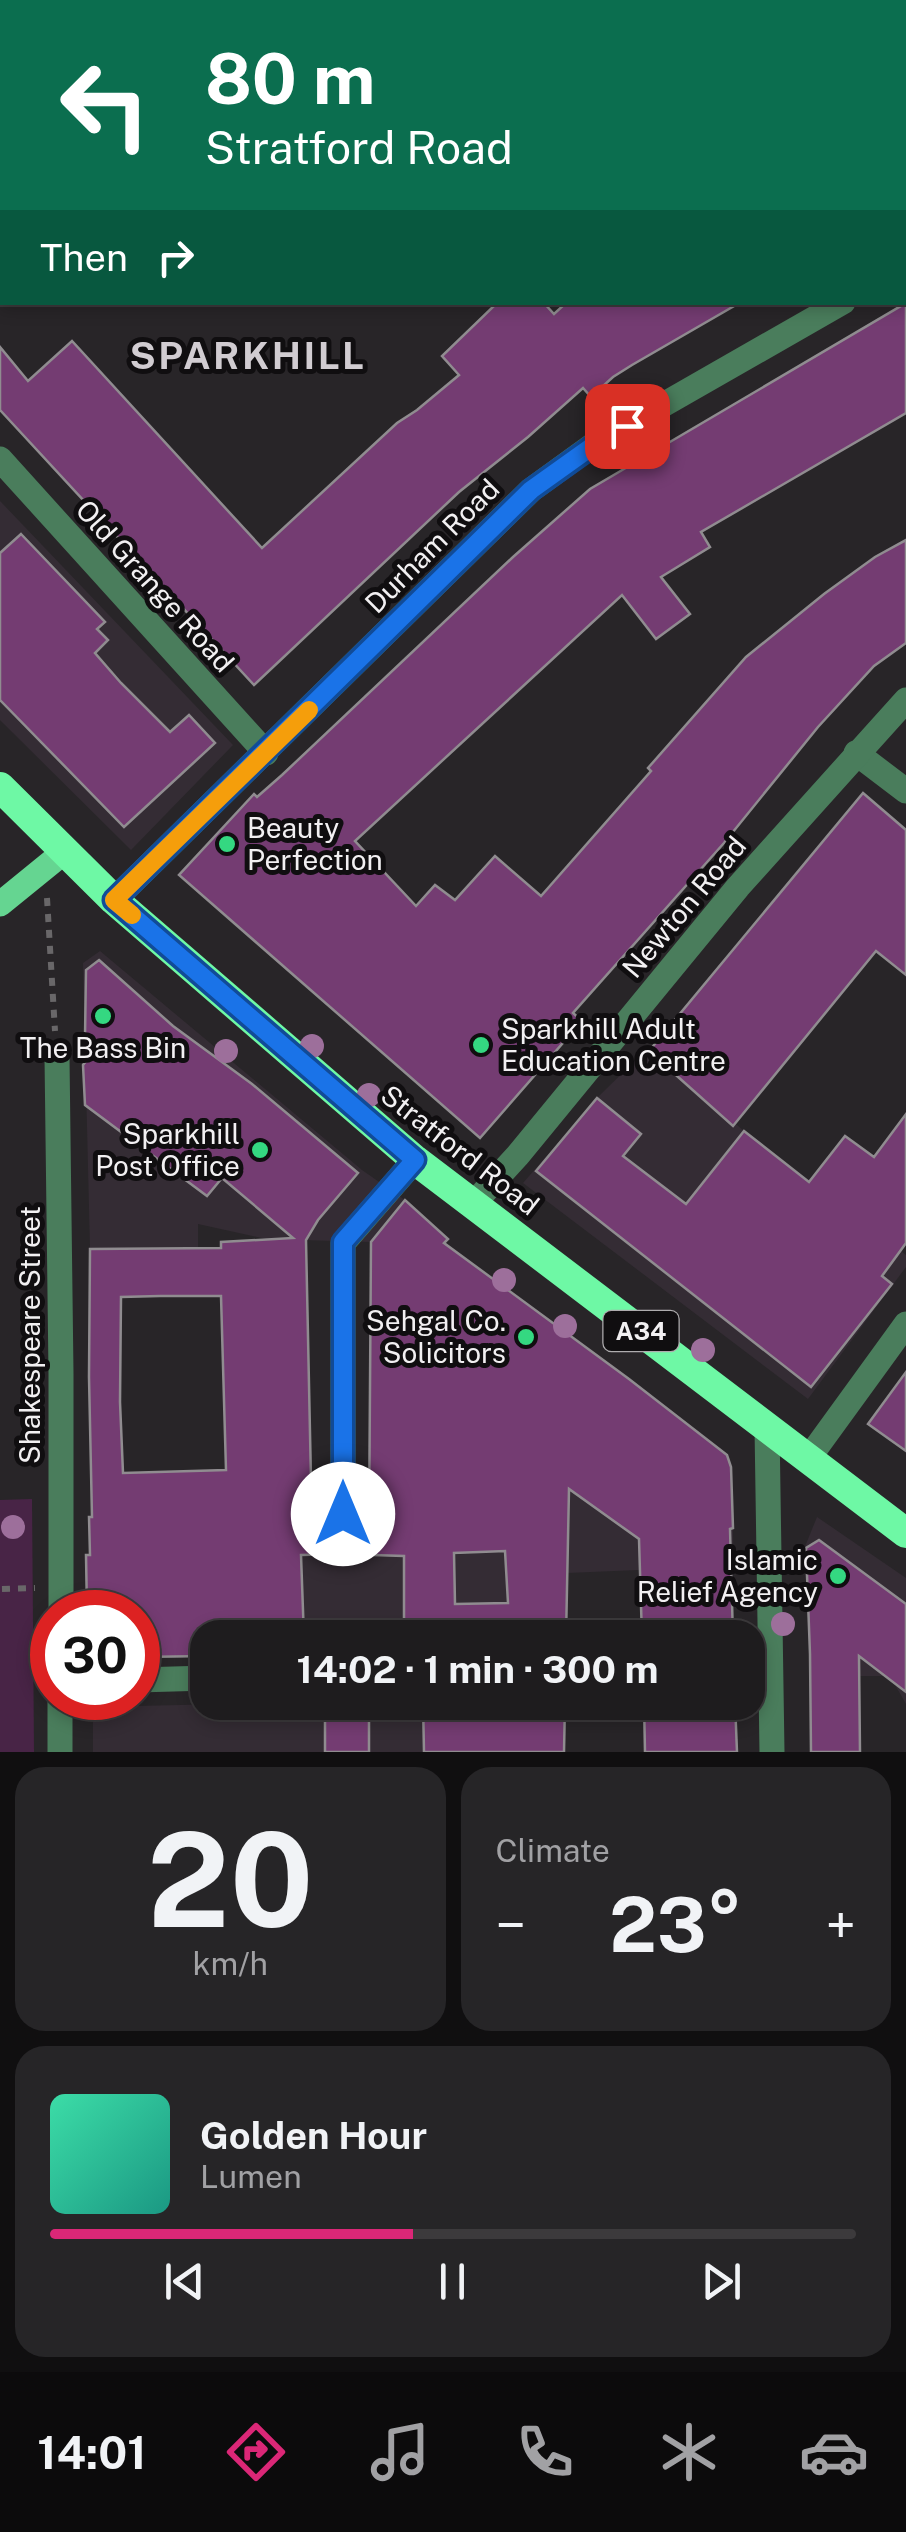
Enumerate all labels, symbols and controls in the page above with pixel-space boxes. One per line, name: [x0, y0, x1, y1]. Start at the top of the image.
text: 80 m: [205, 37, 375, 120]
icon: left: [40, 40, 170, 170]
text: Stratford Road: [205, 121, 513, 174]
icon: right: [148, 230, 203, 285]
text: Then: [40, 235, 128, 280]
district label: SPARKHILL: [129, 333, 367, 378]
pin: [585, 384, 670, 469]
icon: arrive: [600, 399, 655, 454]
street label: Durham Road: [358, 472, 505, 619]
street label: Old Grange Road: [70, 493, 241, 678]
place label: Beauty Perfection: [247, 811, 383, 876]
street label: Newton Road: [615, 829, 752, 984]
marker: Beauty Perfection: [216, 833, 238, 855]
marker: The Bass Bin: [92, 1005, 114, 1027]
place label: Sparkhill Adult Education Centre: [501, 1012, 726, 1077]
place label: The Bass Bin: [20, 1031, 186, 1064]
marker: Sparkhill Adult Education Centre: [470, 1034, 492, 1056]
street label: Stratford Road: [375, 1078, 546, 1222]
place label: Sparkhill Post Office: [95, 1117, 240, 1182]
marker: Sparkhill Post Office: [249, 1139, 271, 1161]
street label: Shakespeare Street: [13, 1206, 46, 1464]
place label: Sehgal Co. Solicitors: [366, 1304, 506, 1369]
road number: A34: [604, 1311, 678, 1351]
marker: Sehgal Co. Solicitors: [515, 1326, 537, 1348]
position arrow: [291, 1462, 395, 1566]
place label: Islamic Relief Agency: [637, 1543, 818, 1608]
marker: Islamic Relief Agency: [827, 1565, 849, 1587]
speed limit sign: 30: [30, 1590, 160, 1720]
text: 14:02 · 1 min · 300 m: [296, 1647, 659, 1692]
text: 20: [147, 1804, 313, 1956]
text: Climate: [496, 1832, 610, 1869]
text: 23°: [609, 1881, 742, 1969]
text: −: [496, 1893, 526, 1957]
text: +: [826, 1893, 856, 1957]
text: km/h: [193, 1945, 268, 1982]
text: Golden Hour: [200, 2113, 427, 2158]
text: Lumen: [200, 2158, 302, 2195]
icon: previous: [157, 2254, 212, 2309]
icon: pause: [425, 2254, 480, 2309]
icon: next: [694, 2254, 749, 2309]
icon: directions: [221, 2417, 291, 2487]
icon: music: [365, 2417, 435, 2487]
icon: phone: [510, 2417, 580, 2487]
icon: climate: [654, 2417, 724, 2487]
icon: car: [799, 2417, 869, 2487]
text: 14:01: [37, 2426, 146, 2479]

